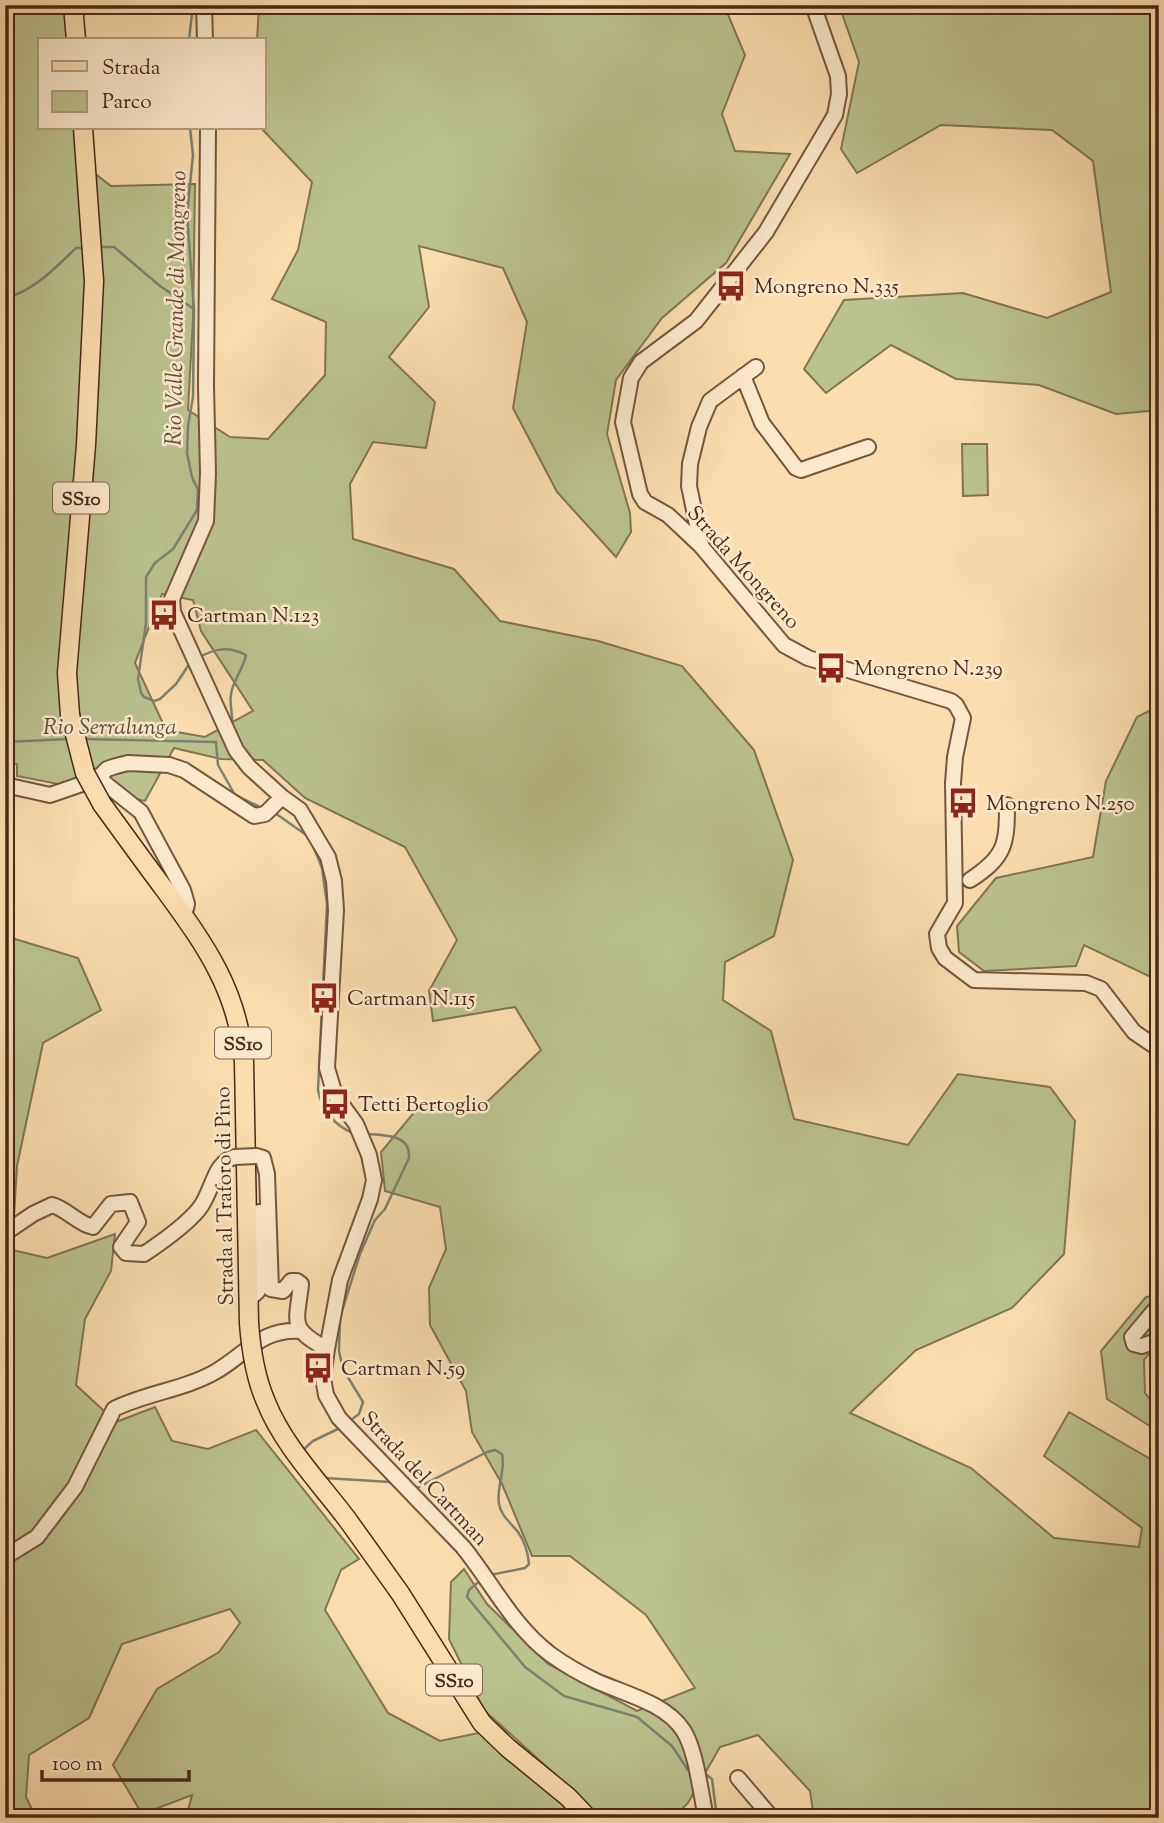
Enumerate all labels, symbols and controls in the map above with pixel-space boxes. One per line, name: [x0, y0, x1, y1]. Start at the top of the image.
legend: [38, 38, 266, 130]
text: Strada: [102, 54, 161, 84]
text: Parco: [102, 88, 152, 118]
water label: Rio Valle Grande di Mongreno: [159, 170, 196, 446]
bus stop icon: Mongreno N.335: [714, 269, 748, 303]
place label: Mongreno N.335: [754, 273, 899, 303]
road number: SS10: [53, 482, 109, 513]
street label: Strada Mongreno: [679, 500, 806, 637]
bus stop icon: Cartman N.123: [147, 598, 181, 632]
place label: Cartman N.123: [187, 602, 319, 632]
bus stop icon: Mongreno N.239: [814, 651, 848, 685]
place label: Mongreno N.239: [854, 655, 1003, 685]
water label: Rio Serralunga: [43, 712, 177, 745]
bus stop icon: Mongreno N.250: [946, 786, 980, 820]
place label: Mongreno N.250: [986, 790, 1135, 820]
bus stop icon: Cartman N.115: [307, 981, 341, 1015]
place label: Cartman N.115: [347, 985, 475, 1015]
road number: SS10: [215, 1028, 271, 1058]
street label: Strada al Traforo di Pino: [209, 1086, 243, 1306]
bus stop icon: Tetti Bertoglio: [318, 1087, 352, 1121]
place label: Tetti Bertoglio: [358, 1091, 488, 1121]
bus stop icon: Cartman N.59: [301, 1351, 335, 1385]
place label: Cartman N.59: [341, 1355, 465, 1385]
street label: Strada del Cartman: [353, 1405, 494, 1554]
road number: SS10: [426, 1664, 482, 1696]
scale bar: [42, 1739, 189, 1783]
text: 100 m: [52, 1750, 103, 1780]

